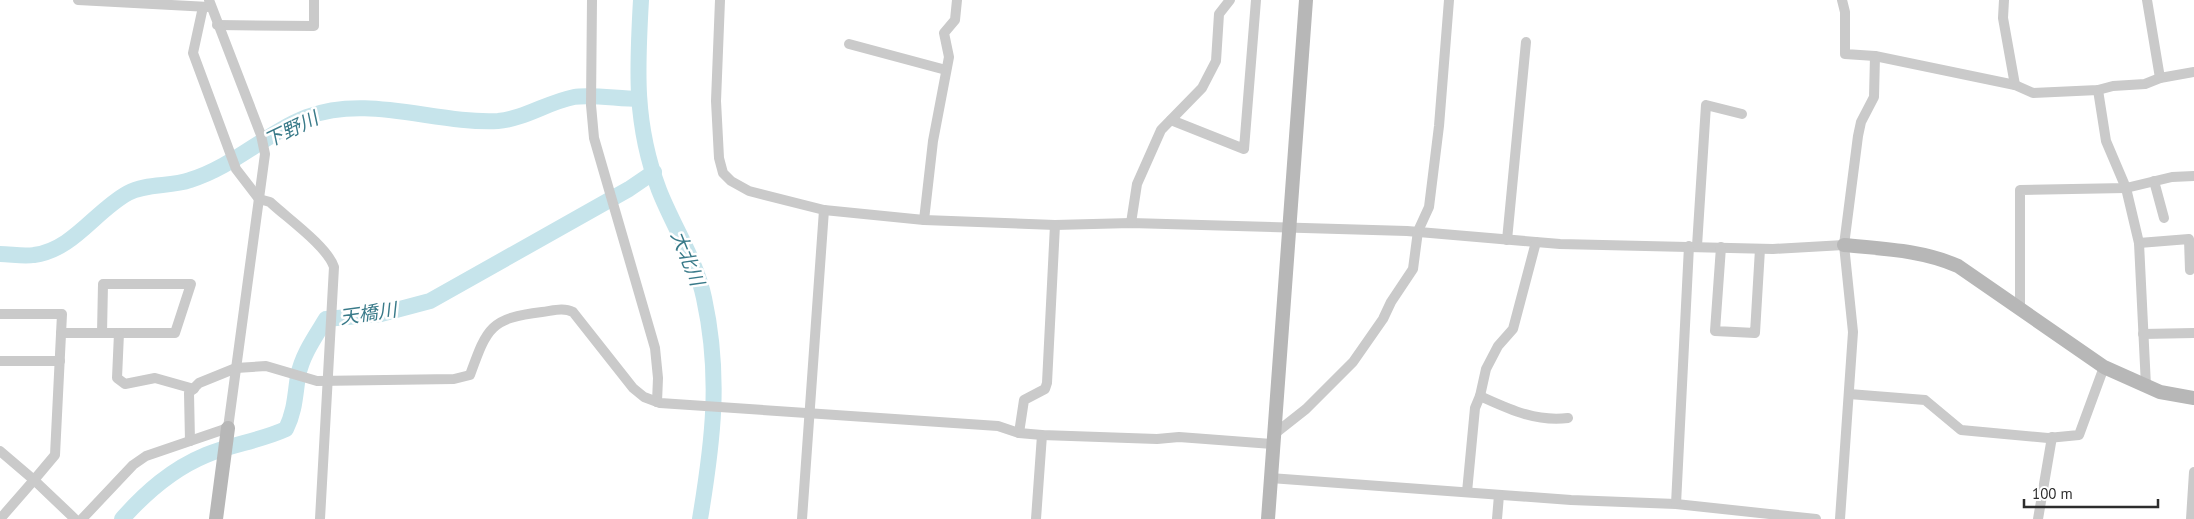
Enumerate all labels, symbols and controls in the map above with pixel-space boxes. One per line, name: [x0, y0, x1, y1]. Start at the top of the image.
water label: 下野川: [260, 105, 324, 152]
water label: 大北川: [666, 227, 711, 291]
water label: 天橋川: [338, 297, 400, 329]
scale bar: [2024, 476, 2158, 508]
text: 100 m: [2032, 484, 2073, 503]

